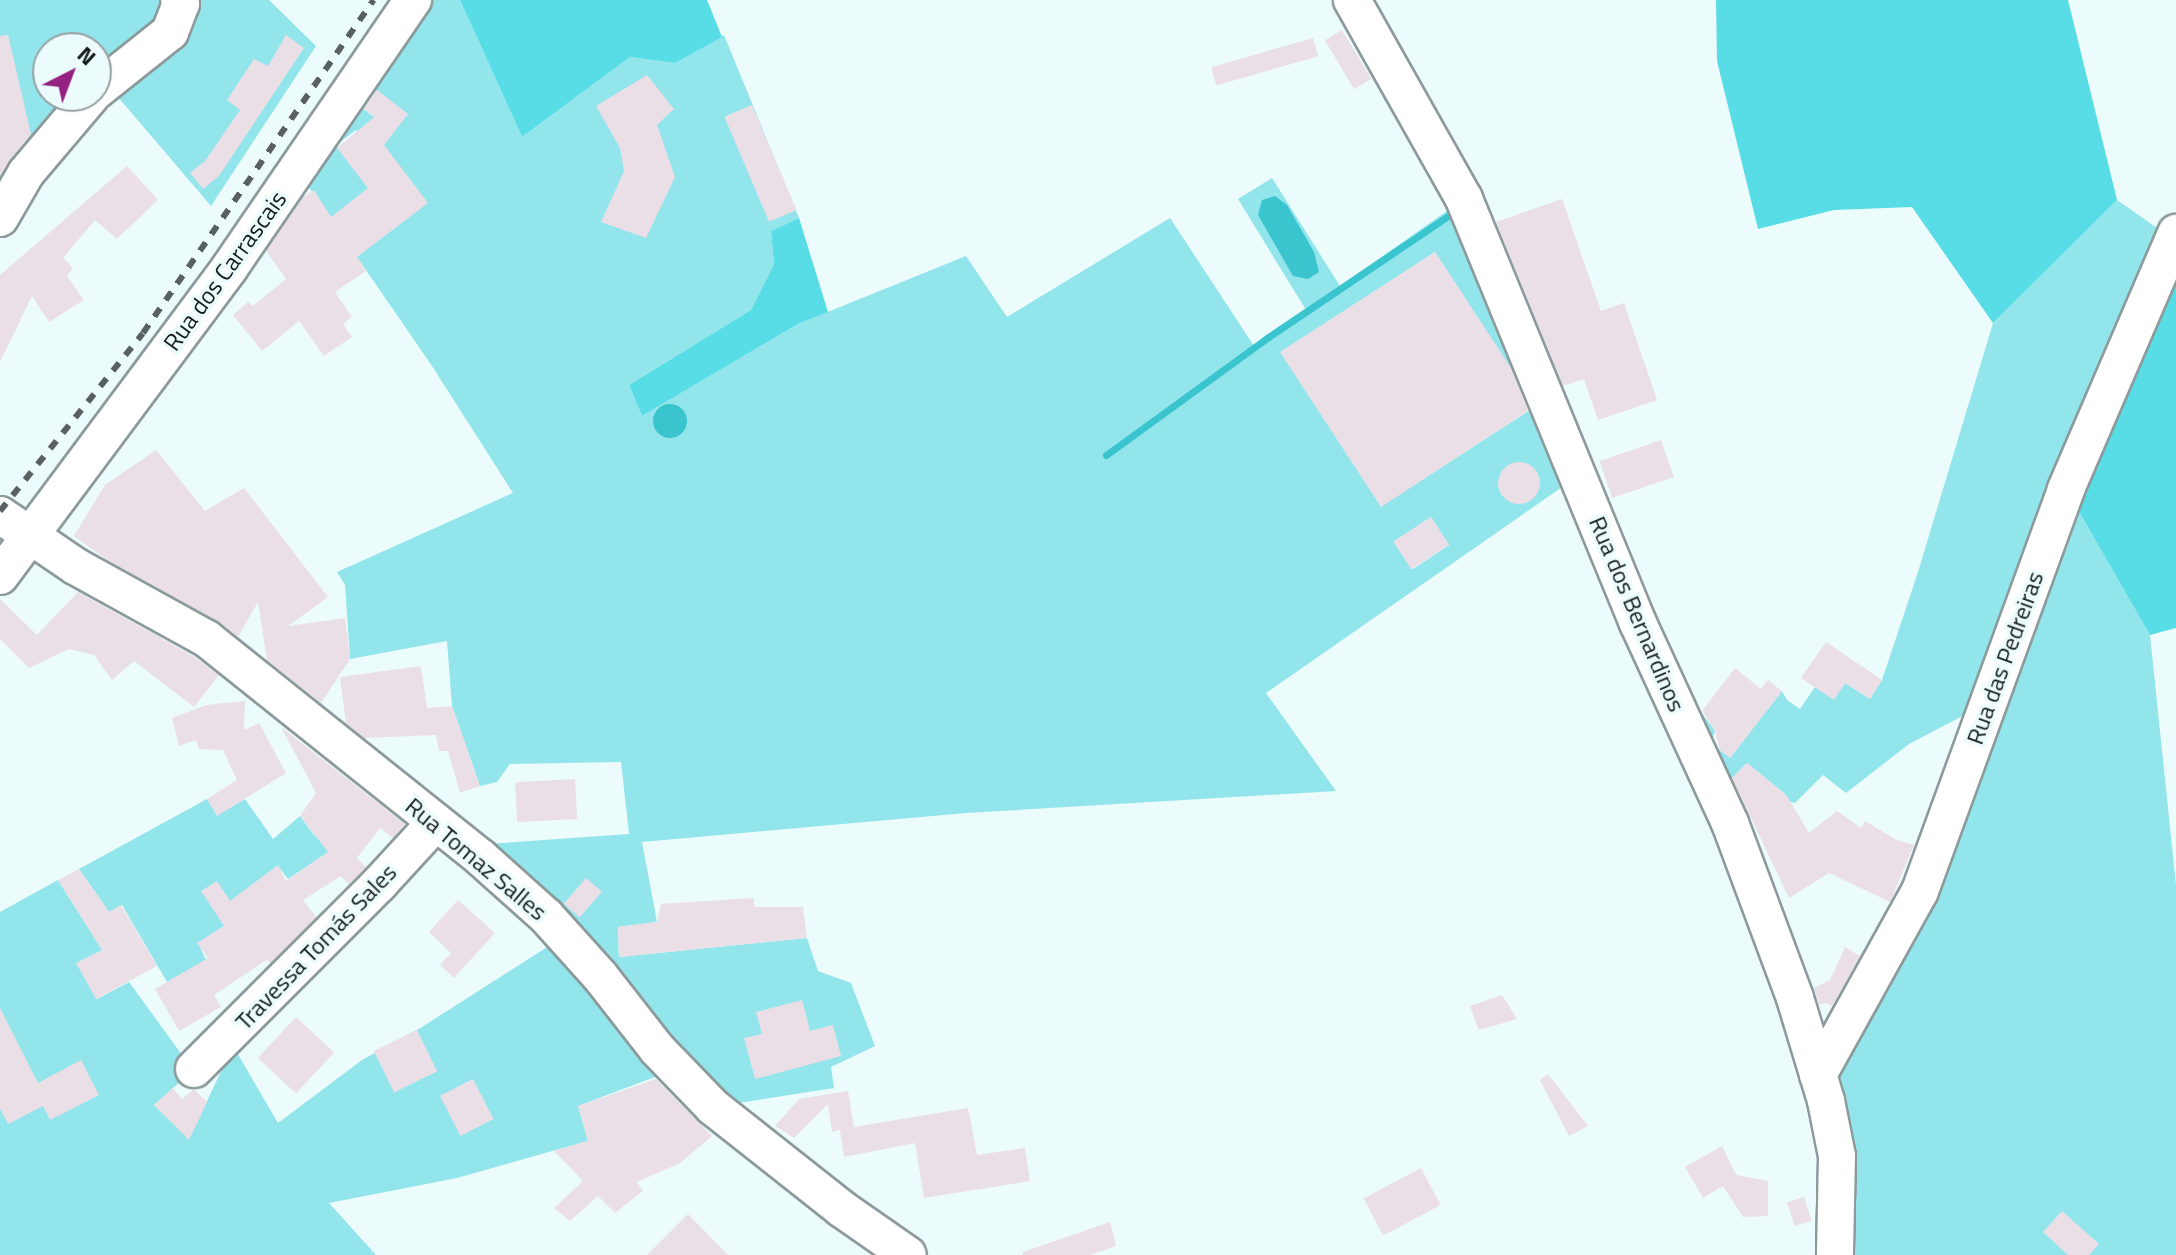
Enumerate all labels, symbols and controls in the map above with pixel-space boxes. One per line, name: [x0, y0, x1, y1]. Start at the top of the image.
north arrow: [32, 32, 112, 112]
text: N: [70, 38, 104, 73]
street label: Rua dos Carrascais: [157, 186, 293, 356]
street label: Rua dos Bernardinos: [1583, 512, 1691, 716]
street label: Rua das Pedreiras: [1960, 568, 2050, 748]
street label: Rua Tomaz Salles: [400, 792, 552, 926]
street label: Travessa Tomás Sales: [229, 858, 403, 1036]

